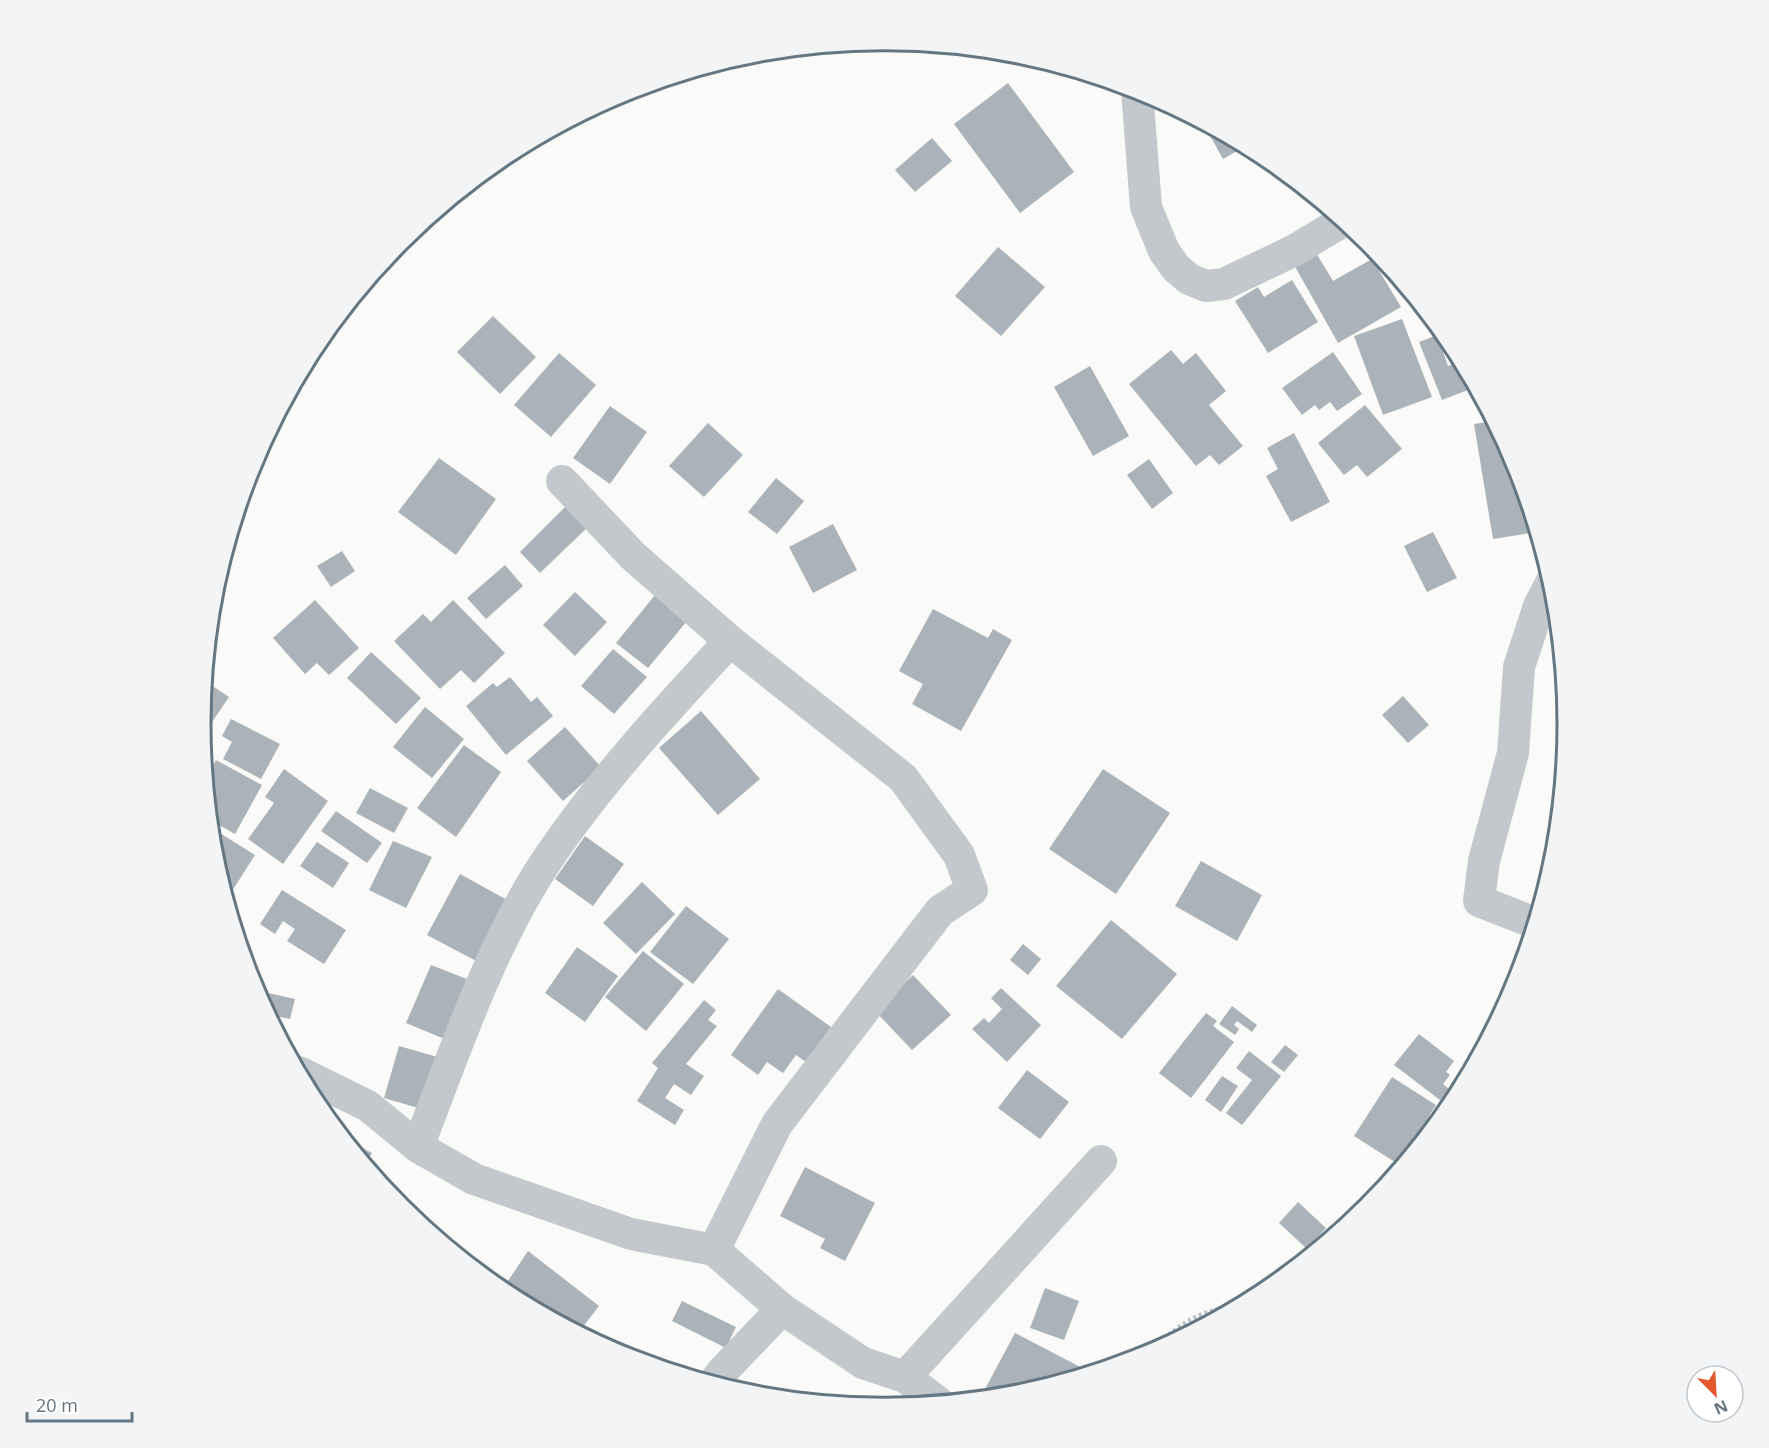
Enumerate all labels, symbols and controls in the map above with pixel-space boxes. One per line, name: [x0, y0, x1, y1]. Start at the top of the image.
north arrow: [1685, 1364, 1745, 1424]
scale bar: [27, 1385, 132, 1423]
text: 20 m: [36, 1393, 78, 1417]
text: N: [1711, 1395, 1732, 1420]

